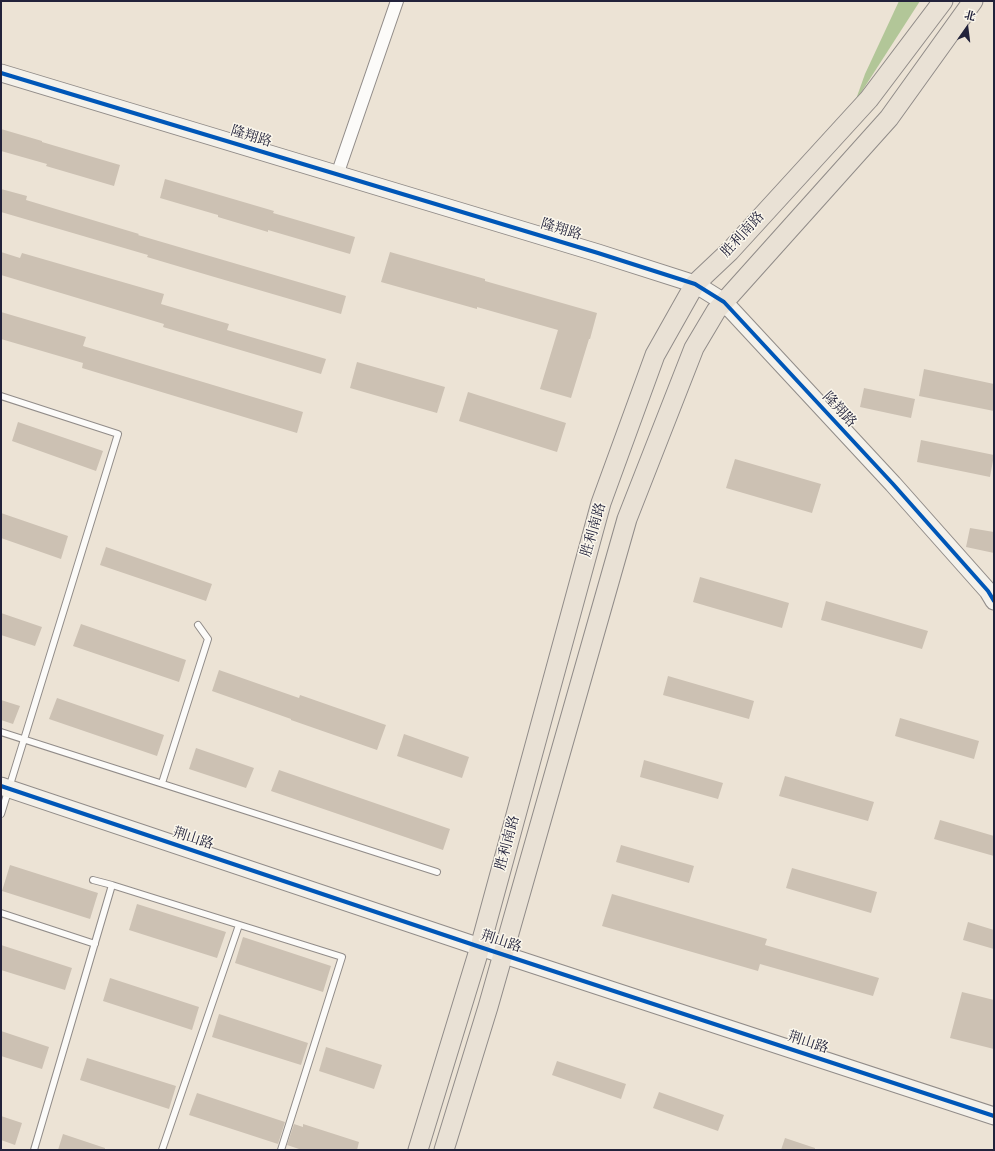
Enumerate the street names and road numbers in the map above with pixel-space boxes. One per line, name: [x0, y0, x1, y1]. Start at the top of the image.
street label: 隆翔路: [228, 123, 274, 151]
street label: 胜利南路: [718, 209, 768, 261]
street label: 隆翔路: [538, 216, 584, 244]
street label: 隆翔路: [819, 389, 859, 431]
street label: 胜利南路: [578, 501, 610, 559]
street label: 胜利南路: [493, 814, 523, 872]
street label: 荆山路: [170, 825, 216, 853]
street label: 荆山路: [478, 928, 524, 956]
street label: 荆山路: [785, 1029, 831, 1057]

